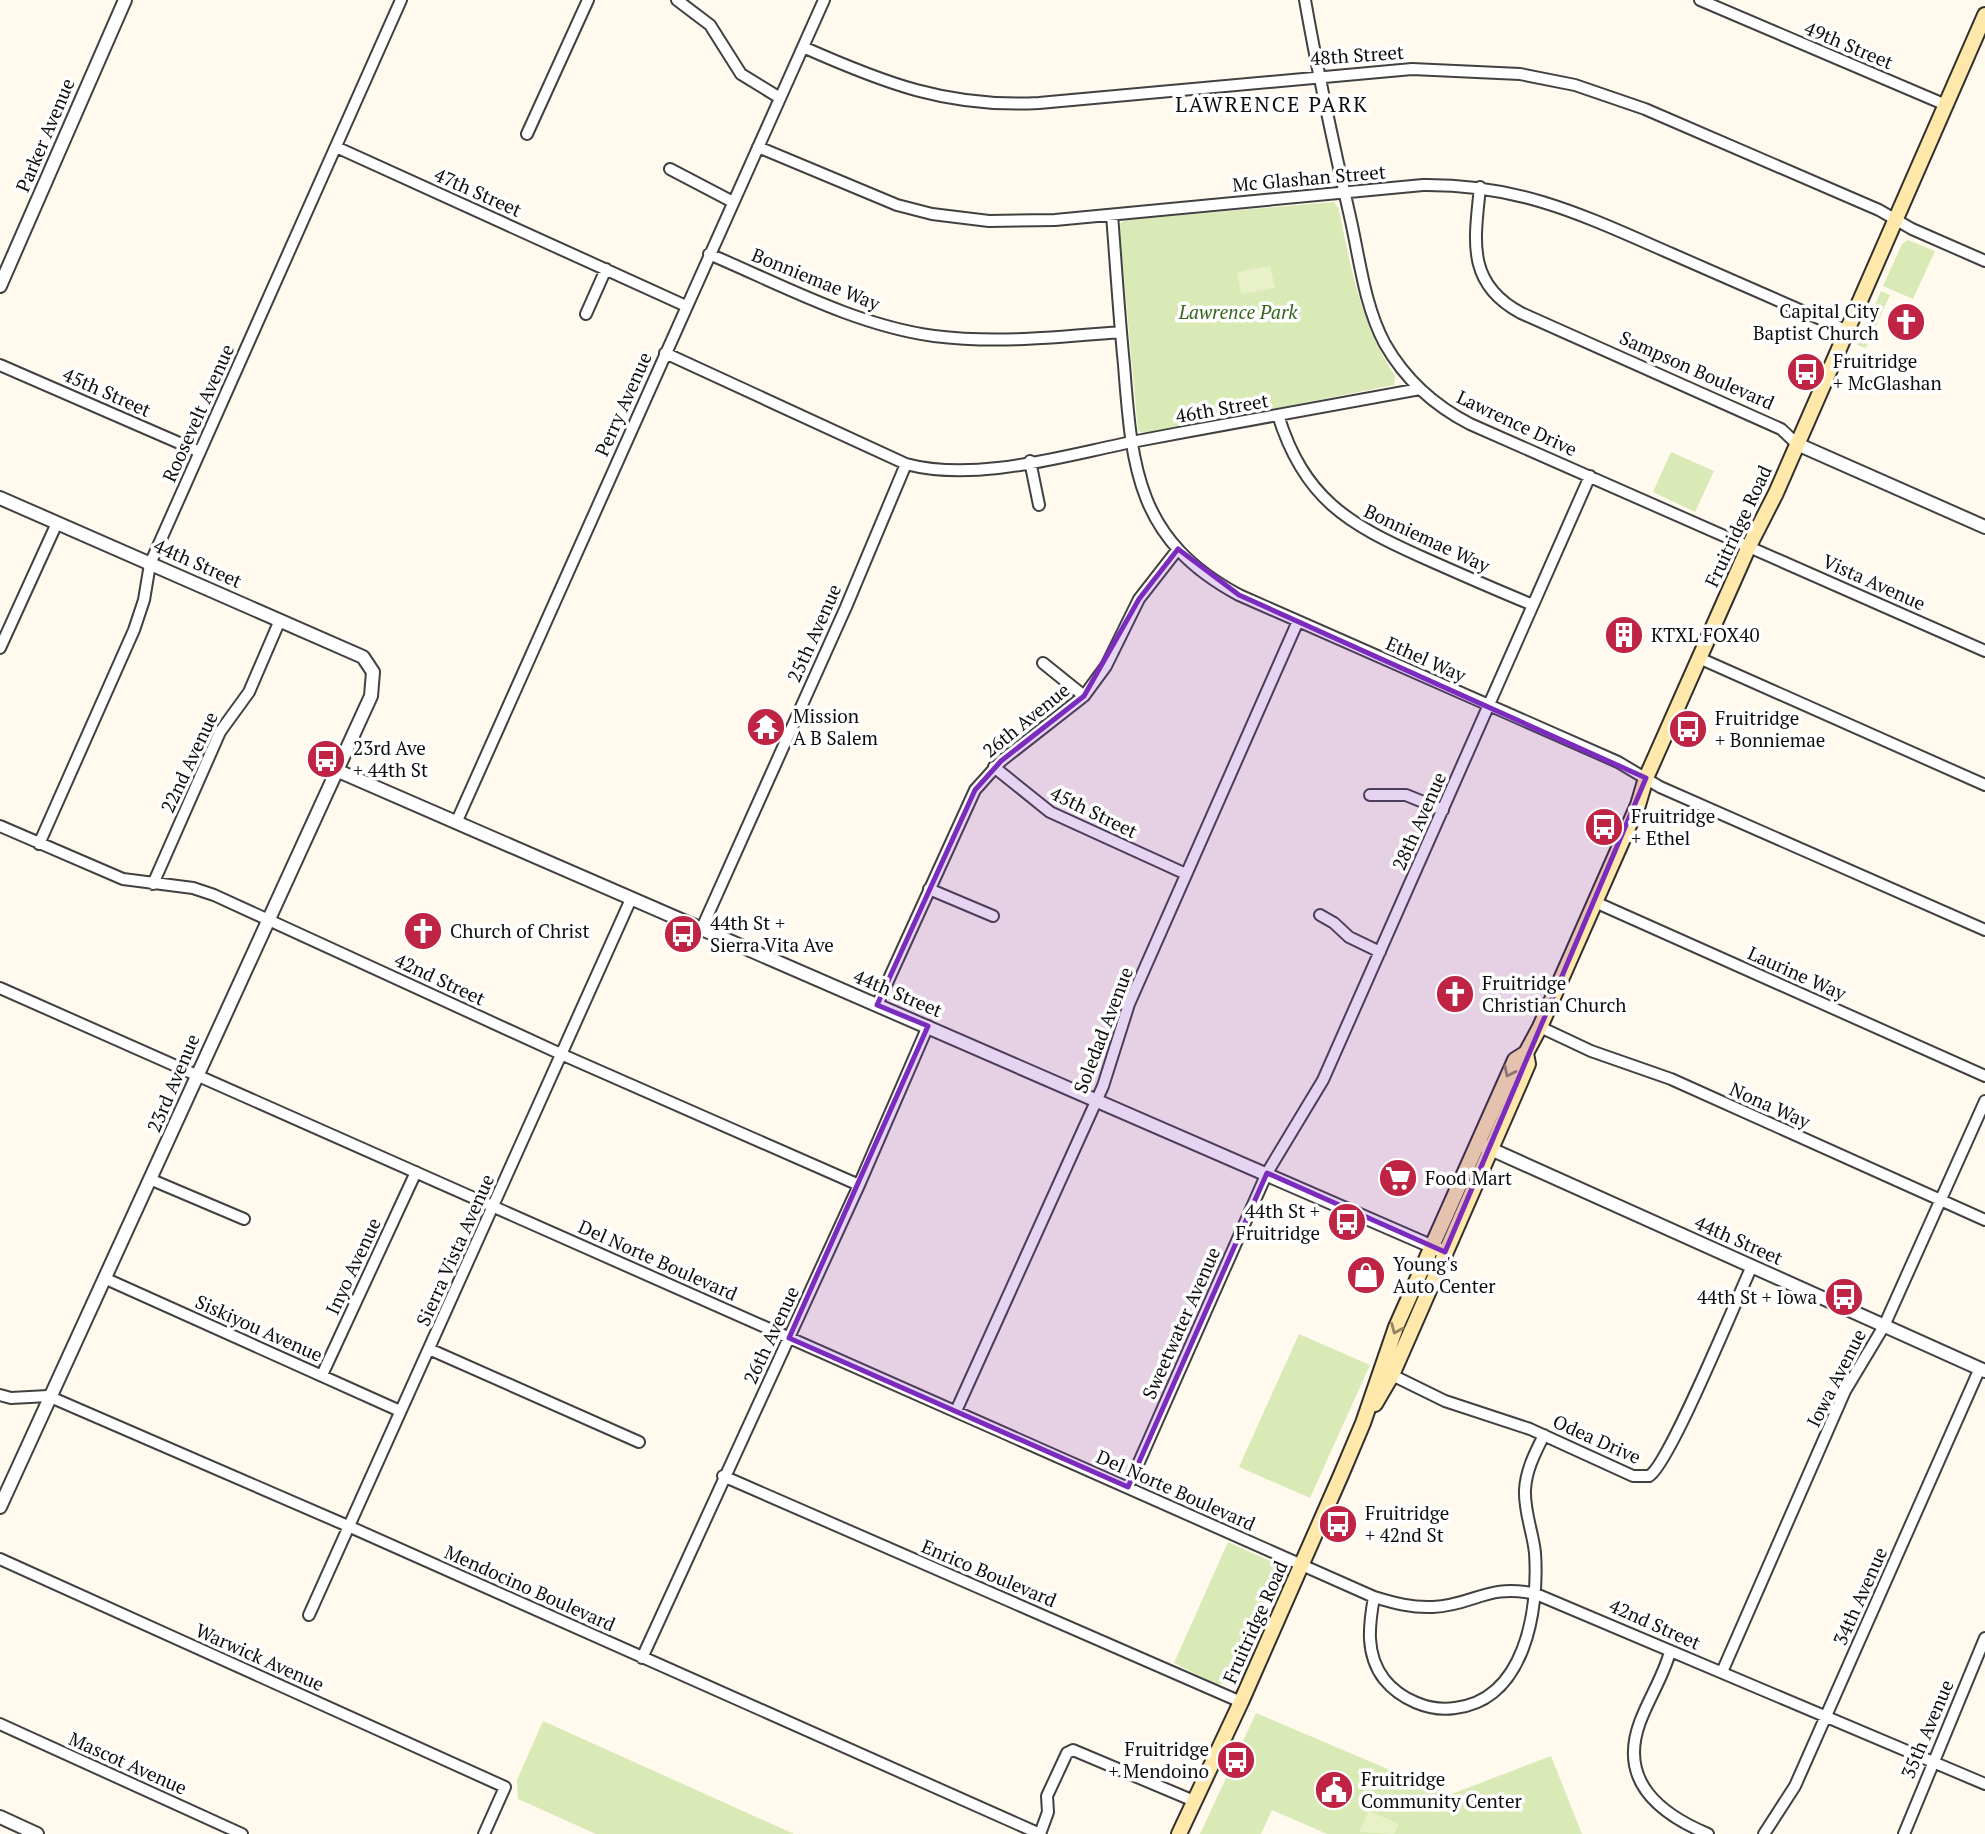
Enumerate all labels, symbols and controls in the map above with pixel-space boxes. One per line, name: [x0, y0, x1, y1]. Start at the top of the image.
street label: 49th Street: [1801, 15, 1897, 74]
street label: 48th Street: [1309, 39, 1405, 70]
street label: Parker Avenue: [9, 74, 80, 195]
district label: LAWRENCE PARK: [1175, 90, 1369, 118]
street label: Mc Glashan Street: [1231, 158, 1387, 197]
street label: 47th Street: [431, 161, 526, 222]
street label: Bonniemae Way: [748, 241, 884, 316]
place label: Capital City Baptist Church: [1753, 298, 1879, 345]
park label: Lawrence Park: [1178, 299, 1298, 324]
church icon: Capital City Baptist Church: [1885, 301, 1927, 343]
street label: Sampson Boulevard: [1616, 324, 1779, 415]
street label: Roosevelt Avenue: [156, 340, 239, 486]
street label: Perry Avenue: [588, 348, 657, 460]
place label: Fruitridge + McGlashan: [1833, 348, 1942, 395]
bus stop icon: Fruitridge + McGlashan: [1785, 351, 1827, 393]
street label: 45th Street: [59, 361, 155, 422]
street label: Lawrence Drive: [1453, 384, 1581, 461]
street label: 46th Street: [1174, 387, 1270, 428]
street label: Fruitridge Road: [1698, 461, 1777, 591]
street label: Bonniemae Way: [1360, 497, 1494, 578]
street label: 44th Street: [150, 532, 246, 593]
street label: Vista Avenue: [1819, 548, 1930, 615]
street label: 25th Avenue: [781, 580, 846, 686]
building icon: KTXL FOX40: [1603, 614, 1645, 656]
place label: KTXL FOX40: [1651, 622, 1760, 647]
street label: Ethel Way: [1382, 630, 1470, 687]
street label: 26th Avenue: [977, 677, 1074, 762]
place label: Mission A B Salem: [793, 703, 879, 750]
place label: Fruitridge + Bonniemae: [1715, 705, 1825, 752]
temple icon: Mission A B Salem: [745, 706, 787, 748]
street label: 22nd Avenue: [154, 707, 223, 816]
bus stop icon: Fruitridge + Bonniemae: [1667, 708, 1709, 750]
place label: 23rd Ave + 44th St: [353, 735, 428, 782]
bus stop icon: 23rd Ave + 44th St: [305, 738, 347, 780]
street label: 28th Avenue: [1386, 768, 1451, 874]
street label: 45th Street: [1047, 780, 1142, 843]
place label: Fruitridge + Ethel: [1631, 803, 1715, 850]
bus stop icon: Fruitridge + Ethel: [1583, 806, 1625, 848]
church icon: Church of Christ: [402, 910, 444, 952]
place label: 44th St + Sierra Vita Ave: [710, 910, 834, 957]
bus stop icon: 44th St + Sierra Vita Ave: [662, 913, 704, 955]
place label: Church of Christ: [450, 918, 590, 943]
street label: Laurine Way: [1744, 940, 1851, 1006]
street label: 42nd Street: [391, 947, 490, 1010]
street label: 44th Street: [850, 963, 946, 1022]
street label: Soledad Avenue: [1067, 963, 1138, 1096]
place label: Fruitridge Christian Church: [1482, 970, 1627, 1017]
church icon: Fruitridge Christian Church: [1434, 973, 1476, 1015]
street label: 23rd Avenue: [141, 1030, 204, 1136]
one-way arrow: [1503, 1065, 1517, 1077]
street label: Nona Way: [1726, 1076, 1815, 1134]
supermarket icon: Food Mart: [1377, 1157, 1419, 1199]
place label: Food Mart: [1425, 1165, 1512, 1190]
street label: Sierra Vista Avenue: [410, 1170, 499, 1330]
place label: 44th St + Fruitridge: [1236, 1198, 1320, 1245]
bus stop icon: 44th St + Fruitridge: [1326, 1201, 1368, 1243]
street label: 44th Street: [1691, 1209, 1787, 1270]
street label: Inyo Avenue: [319, 1213, 386, 1318]
street label: Del Norte Boulevard: [575, 1213, 742, 1306]
street label: Sweetwater Avenue: [1136, 1243, 1225, 1403]
place label: Young's Auto Center: [1393, 1251, 1496, 1298]
shop icon: Young's Auto Center: [1345, 1254, 1387, 1296]
bus stop icon: 44th St + Iowa: [1823, 1276, 1865, 1318]
street label: 26th Avenue: [737, 1282, 804, 1388]
place label: 44th St + Iowa: [1697, 1284, 1817, 1309]
street label: Siskiyou Avenue: [192, 1288, 327, 1367]
one-way arrow: [1390, 1322, 1404, 1334]
street label: Iowa Avenue: [1800, 1324, 1871, 1431]
street label: Odea Drive: [1549, 1408, 1645, 1469]
street label: Del Norte Boulevard: [1093, 1443, 1260, 1536]
place label: Fruitridge + 42nd St: [1365, 1500, 1449, 1547]
bus stop icon: Fruitridge + 42nd St: [1317, 1503, 1359, 1545]
street label: Enrico Boulevard: [918, 1533, 1061, 1612]
street label: Mendocino Boulevard: [441, 1539, 620, 1637]
street label: 34th Avenue: [1827, 1543, 1892, 1649]
street label: Fruitridge Road: [1216, 1556, 1293, 1687]
street label: 42nd Street: [1606, 1592, 1705, 1655]
street label: Warwick Avenue: [192, 1617, 328, 1696]
street label: 35th Avenue: [1895, 1676, 1959, 1782]
street label: Mascot Avenue: [65, 1725, 191, 1800]
place label: Fruitridge + Mendoino: [1108, 1736, 1209, 1783]
bus stop icon: Fruitridge + Mendoino: [1215, 1739, 1257, 1781]
place label: Fruitridge Community Center: [1361, 1766, 1522, 1813]
public building icon: Fruitridge Community Center: [1313, 1769, 1355, 1811]

